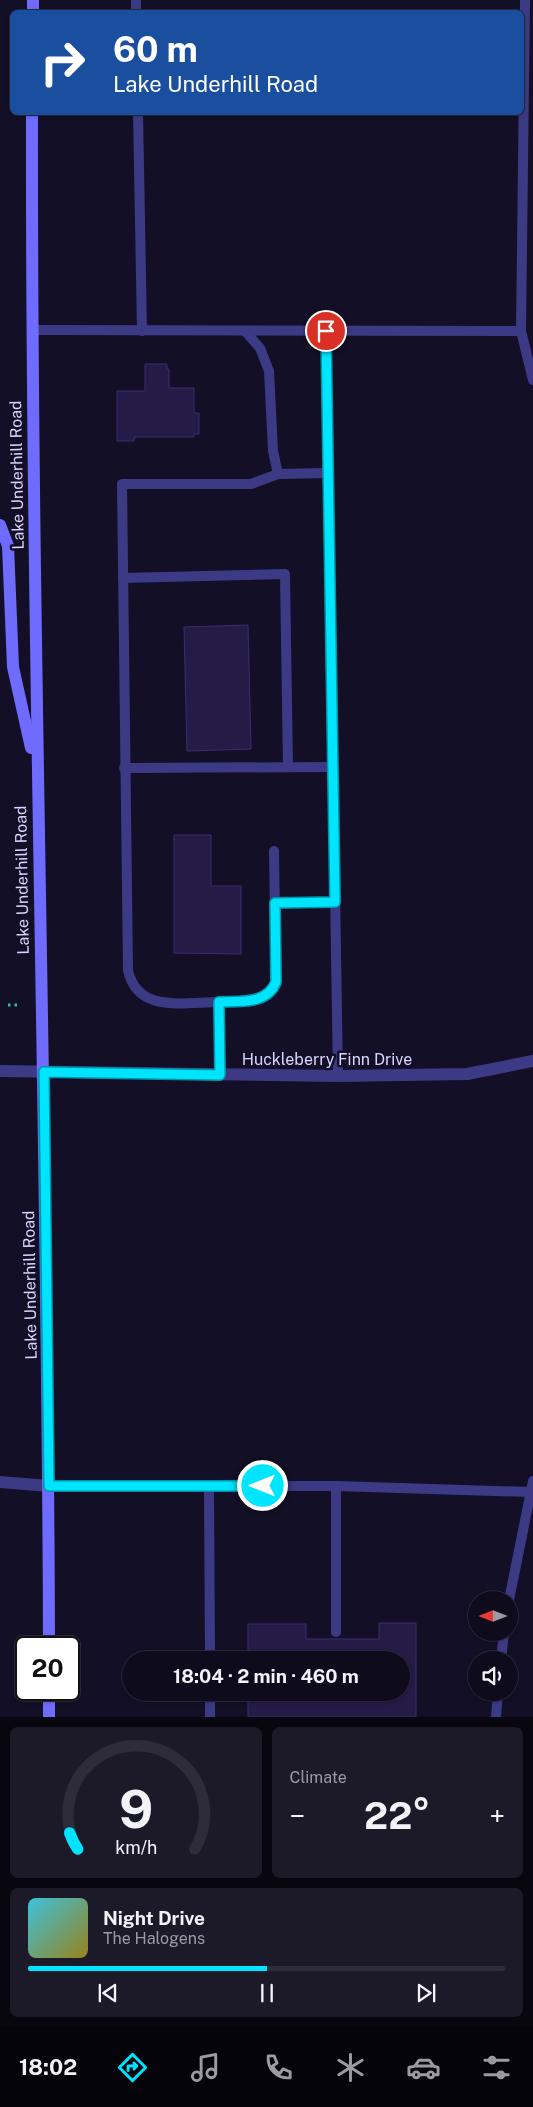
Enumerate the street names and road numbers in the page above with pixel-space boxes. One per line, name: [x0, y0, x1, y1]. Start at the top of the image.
street label: Lake Underhill Road: [6, 400, 28, 550]
street label: Lake Underhill Road: [11, 805, 33, 955]
street label: Huckleberry Finn Drive: [242, 1050, 412, 1069]
street label: Lake Underhill Road: [19, 1210, 41, 1360]

